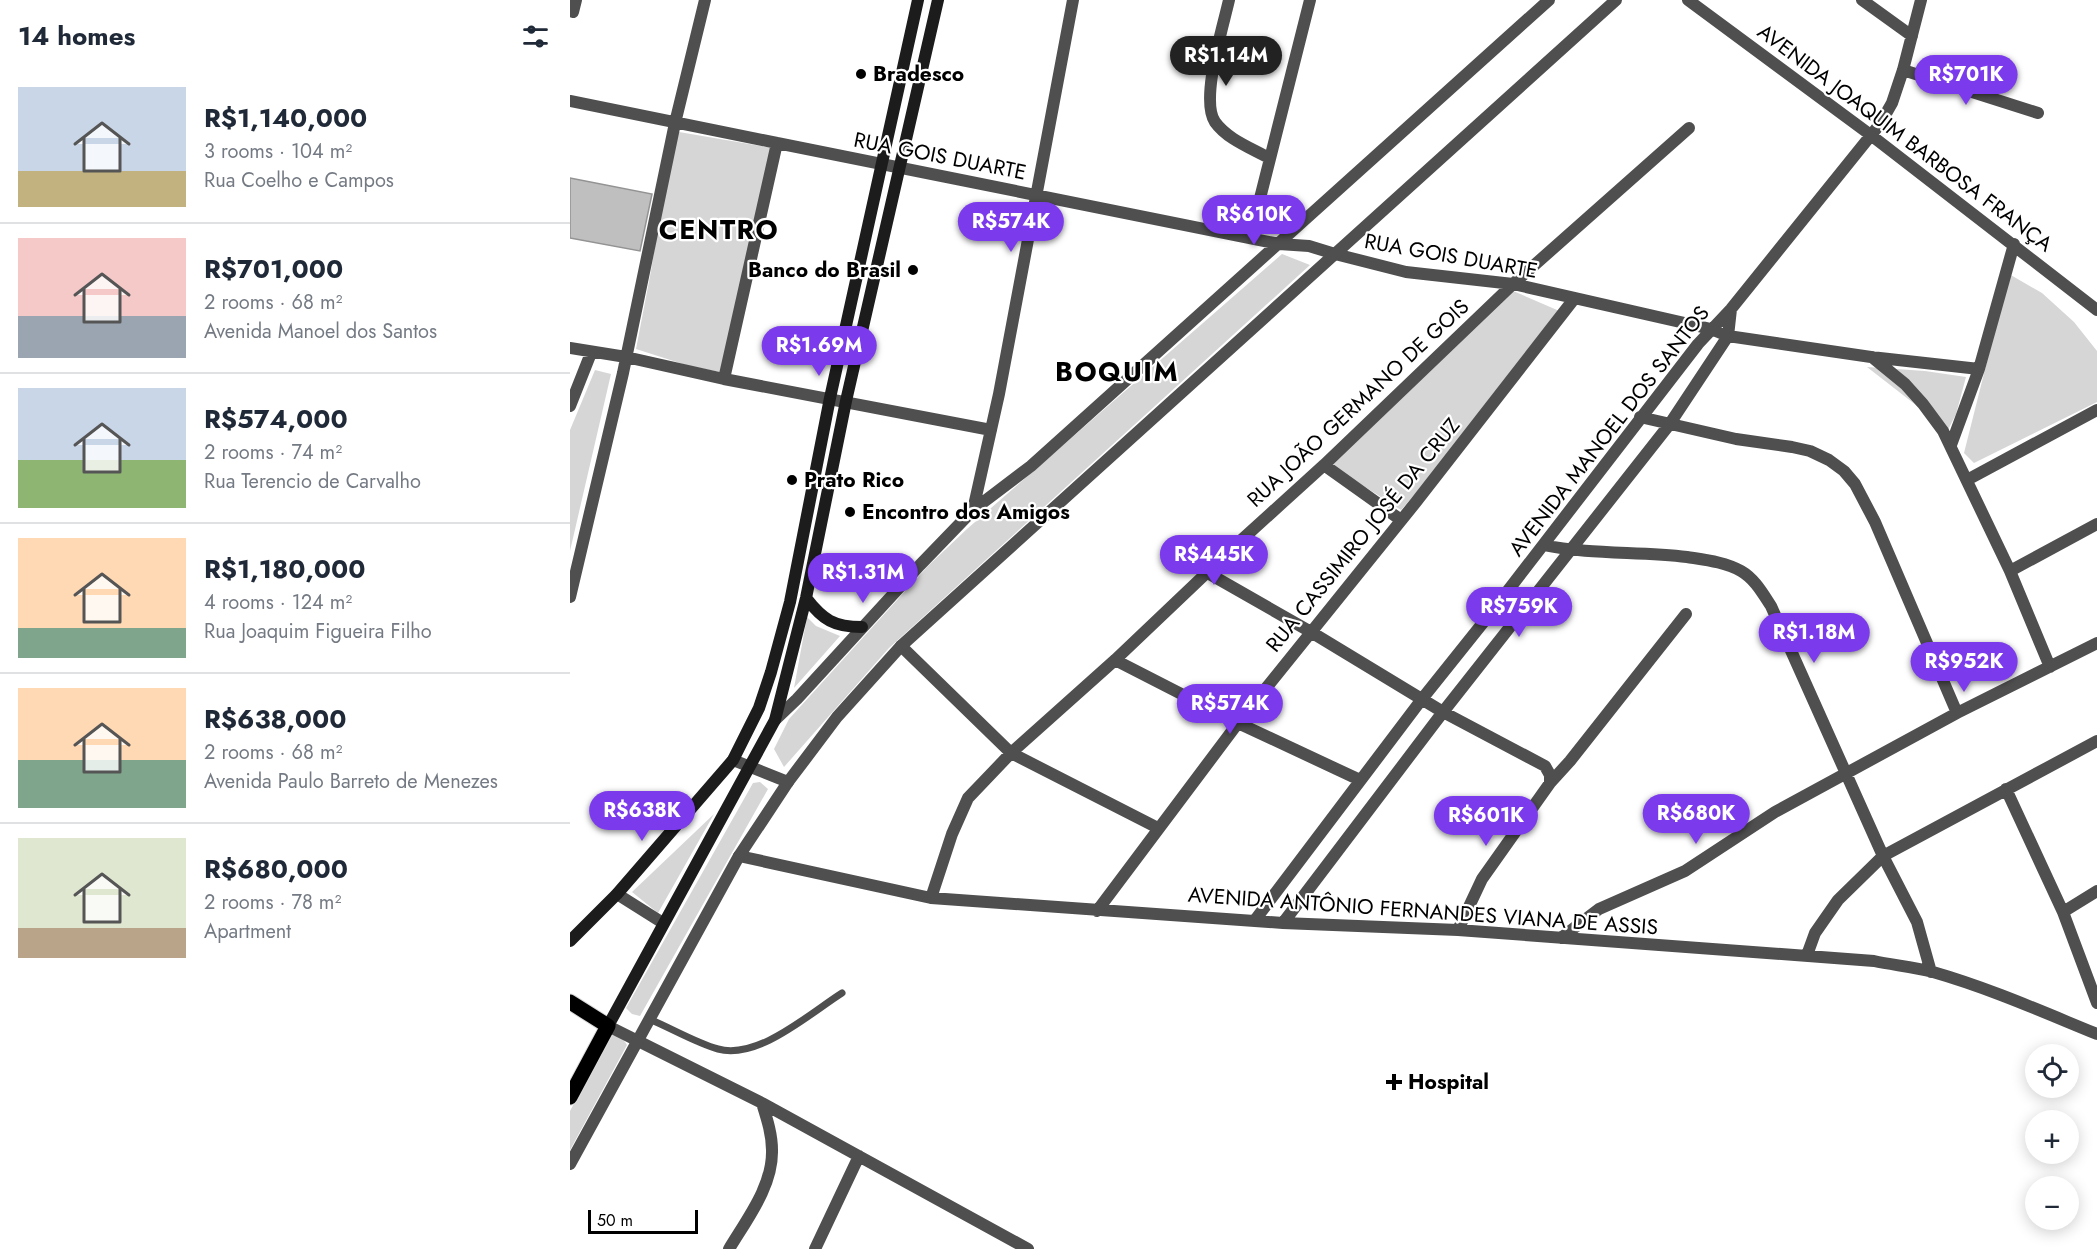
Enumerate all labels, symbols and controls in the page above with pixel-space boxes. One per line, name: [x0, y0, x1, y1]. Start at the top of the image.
text: 14 homes: [18, 17, 135, 55]
street label: AVENIDA JOAQUIM BARBOSA FRANÇA: [1751, 17, 2059, 259]
icon: filters: [519, 20, 552, 53]
pin: R$1.14M: [1171, 36, 1281, 87]
text: R$1.14M: [1184, 41, 1268, 70]
pin: R$701K: [1917, 55, 2015, 106]
place label: Bradesco: [873, 59, 964, 89]
text: R$701K: [1929, 60, 2003, 89]
marker: Bradesco: [854, 67, 868, 81]
text: R$1,140,000: [204, 99, 367, 137]
icon: home: [66, 111, 138, 183]
street label: RUA GOIS DUARTE: [851, 125, 1029, 187]
text: 3 rooms · 104 m²: [204, 137, 352, 166]
text: Rua Coelho e Campos: [204, 166, 394, 195]
pin: R$610K: [1205, 195, 1303, 246]
text: R$610K: [1216, 200, 1292, 229]
pin: R$574K: [962, 202, 1060, 253]
text: R$574K: [972, 207, 1050, 236]
district label: CENTRO: [659, 210, 779, 249]
street label: RUA GOIS DUARTE: [1362, 226, 1540, 286]
text: R$701,000: [204, 250, 343, 288]
place label: Banco do Brasil: [748, 255, 901, 285]
icon: home: [66, 262, 138, 334]
marker: Banco do Brasil: [906, 263, 920, 277]
text: 2 rooms · 68 m²: [204, 288, 342, 317]
street label: RUA JOÃO GERMANO DE GOIS: [1240, 292, 1476, 514]
street label: AVENIDA MANOEL DOS SANTOS: [1502, 299, 1716, 563]
text: Avenida Manoel dos Santos: [204, 317, 437, 346]
pin: R$1.69M: [764, 326, 874, 377]
text: R$1.69M: [776, 331, 862, 360]
district label: BOQUIM: [1055, 352, 1179, 391]
text: R$574,000: [204, 400, 348, 438]
street label: RUA CASSIMIRO JOSÉ DA CRUZ: [1259, 411, 1467, 658]
icon: home: [66, 412, 138, 484]
text: 2 rooms · 74 m²: [204, 438, 342, 467]
place label: Prato Rico: [804, 465, 904, 495]
text: Rua Terencio de Carvalho: [204, 467, 421, 496]
marker: Prato Rico: [785, 473, 799, 487]
place label: Encontro dos Amigos: [862, 497, 1070, 527]
marker: Encontro dos Amigos: [843, 505, 857, 519]
pin: R$445K: [1165, 535, 1263, 586]
text: R$445K: [1174, 540, 1254, 569]
text: R$1,180,000: [204, 550, 365, 588]
pin: R$1.31M: [808, 553, 918, 604]
text: R$1.31M: [822, 558, 904, 587]
icon: home: [66, 562, 138, 634]
pin: R$759K: [1470, 587, 1568, 638]
text: 4 rooms · 124 m²: [204, 588, 352, 617]
text: R$759K: [1480, 592, 1558, 621]
pin: R$1.18M: [1759, 613, 1869, 664]
text: Rua Joaquim Figueira Filho: [204, 617, 432, 646]
text: R$1.18M: [1773, 618, 1855, 647]
pin: R$952K: [1915, 642, 2013, 693]
text: R$952K: [1925, 647, 2003, 676]
pin: R$574K: [1181, 684, 1279, 735]
text: R$574K: [1191, 689, 1269, 718]
text: R$638,000: [204, 700, 347, 738]
icon: home: [66, 712, 138, 784]
text: 2 rooms · 68 m²: [204, 738, 342, 767]
text: Avenida Paulo Barreto de Menezes: [204, 767, 498, 796]
pin: R$638K: [593, 791, 691, 842]
pin: R$680K: [1647, 794, 1745, 845]
text: R$638K: [603, 796, 681, 825]
pin: R$601K: [1437, 796, 1535, 847]
text: R$680K: [1657, 799, 1735, 828]
text: R$601K: [1448, 801, 1524, 830]
text: R$680,000: [204, 850, 348, 888]
icon: home: [66, 862, 138, 934]
street label: AVENIDA ANTÔNIO FERNANDES VIANA DE ASSIS: [1187, 880, 1659, 942]
text: 2 rooms · 78 m²: [204, 888, 341, 917]
text: Apartment: [204, 917, 291, 946]
map controls: [2025, 1044, 2079, 1230]
button: locate: [2025, 1044, 2079, 1098]
place label: Hospital: [1408, 1067, 1489, 1097]
marker: Hospital: [1385, 1073, 1403, 1091]
button: +: [2025, 1110, 2079, 1164]
button: −: [2025, 1176, 2079, 1230]
scale bar: [588, 1207, 698, 1234]
text: 50 m: [597, 1209, 633, 1232]

